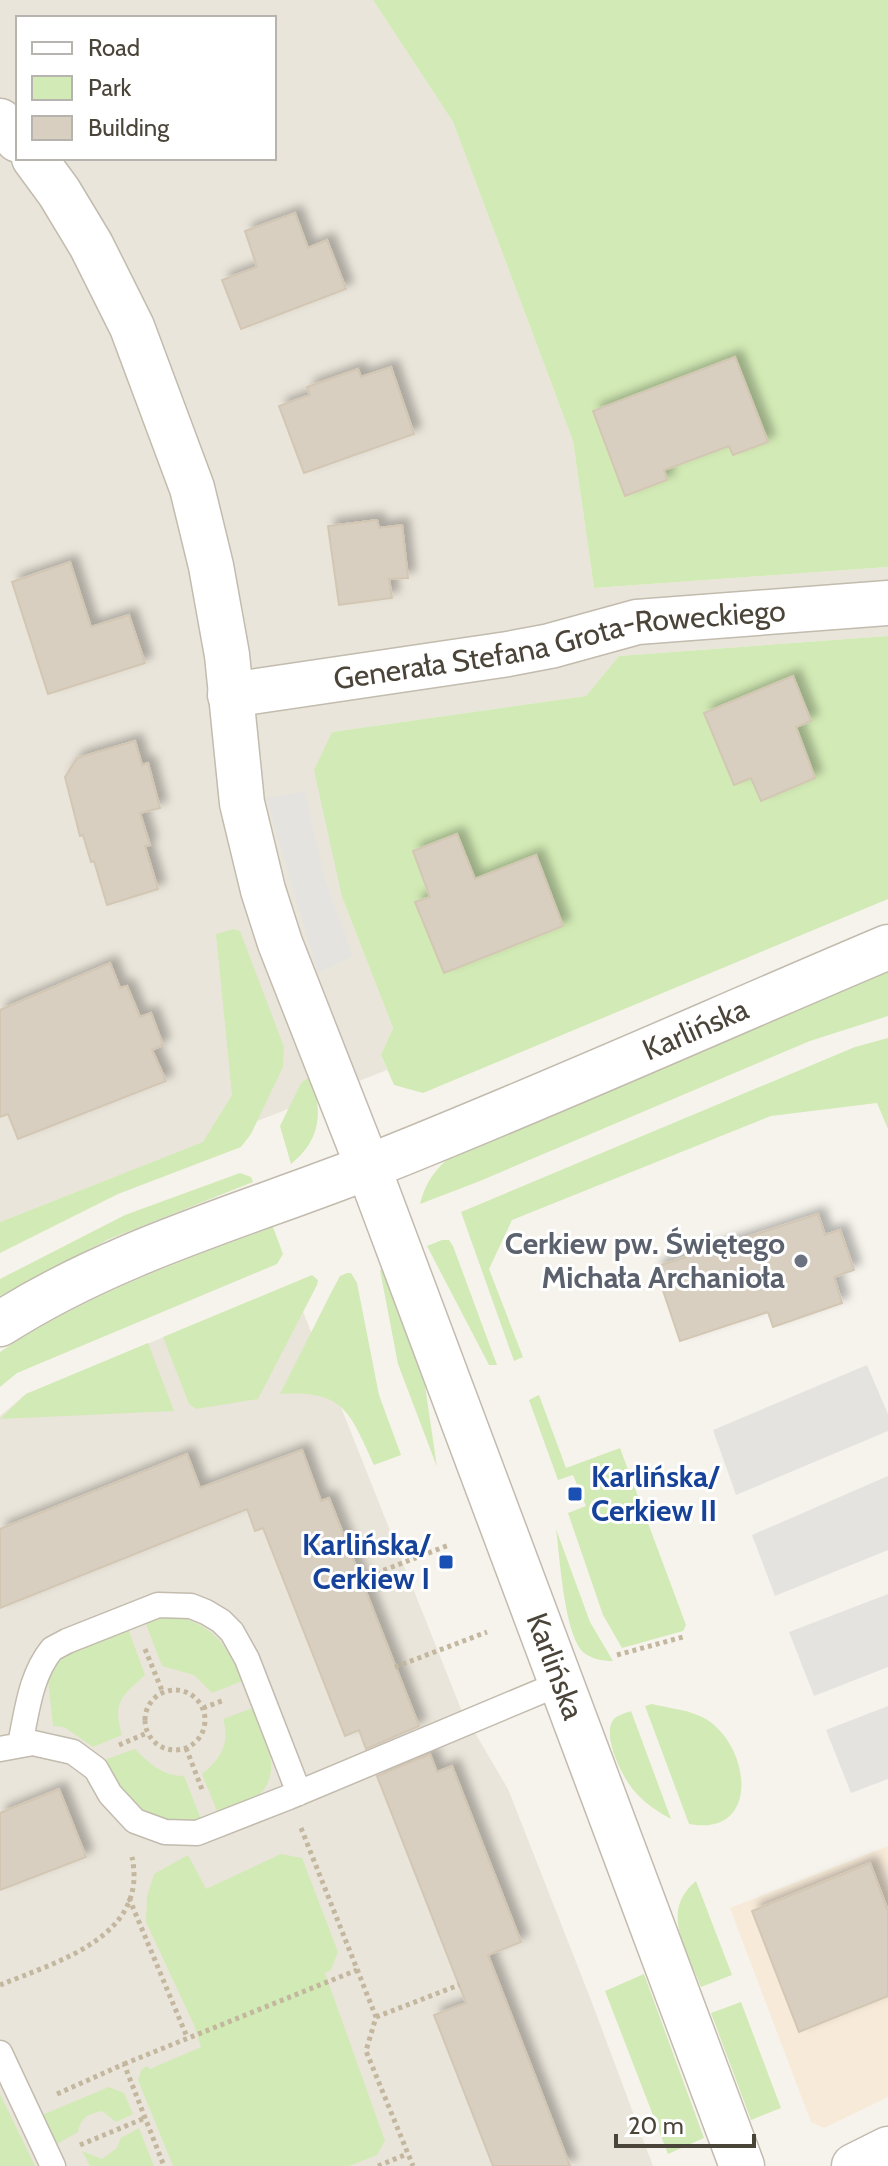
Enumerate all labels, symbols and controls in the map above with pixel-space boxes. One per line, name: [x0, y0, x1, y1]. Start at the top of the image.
legend: [16, 16, 276, 160]
text: Road: [88, 33, 140, 62]
text: Park: [88, 73, 131, 102]
text: Building: [88, 113, 170, 142]
street label: Generała Stefana Grota-Roweckiego: [331, 592, 787, 697]
street label: Karlińska: [637, 990, 754, 1068]
place label: Cerkiew pw. Świętego Michała Archanioła: [505, 1225, 785, 1296]
marker: Cerkiew pw. Świętego Michała Archanioła: [792, 1252, 810, 1270]
place label: Karlińska/ Cerkiew II: [591, 1458, 720, 1529]
marker: Karlińska/ Cerkiew II: [566, 1485, 584, 1503]
place label: Karlińska/ Cerkiew I: [302, 1526, 431, 1597]
marker: Karlińska/ Cerkiew I: [437, 1553, 455, 1571]
street label: Karlińska: [519, 1608, 592, 1725]
scale bar: [616, 2098, 754, 2148]
text: 20 m: [628, 2111, 684, 2140]

